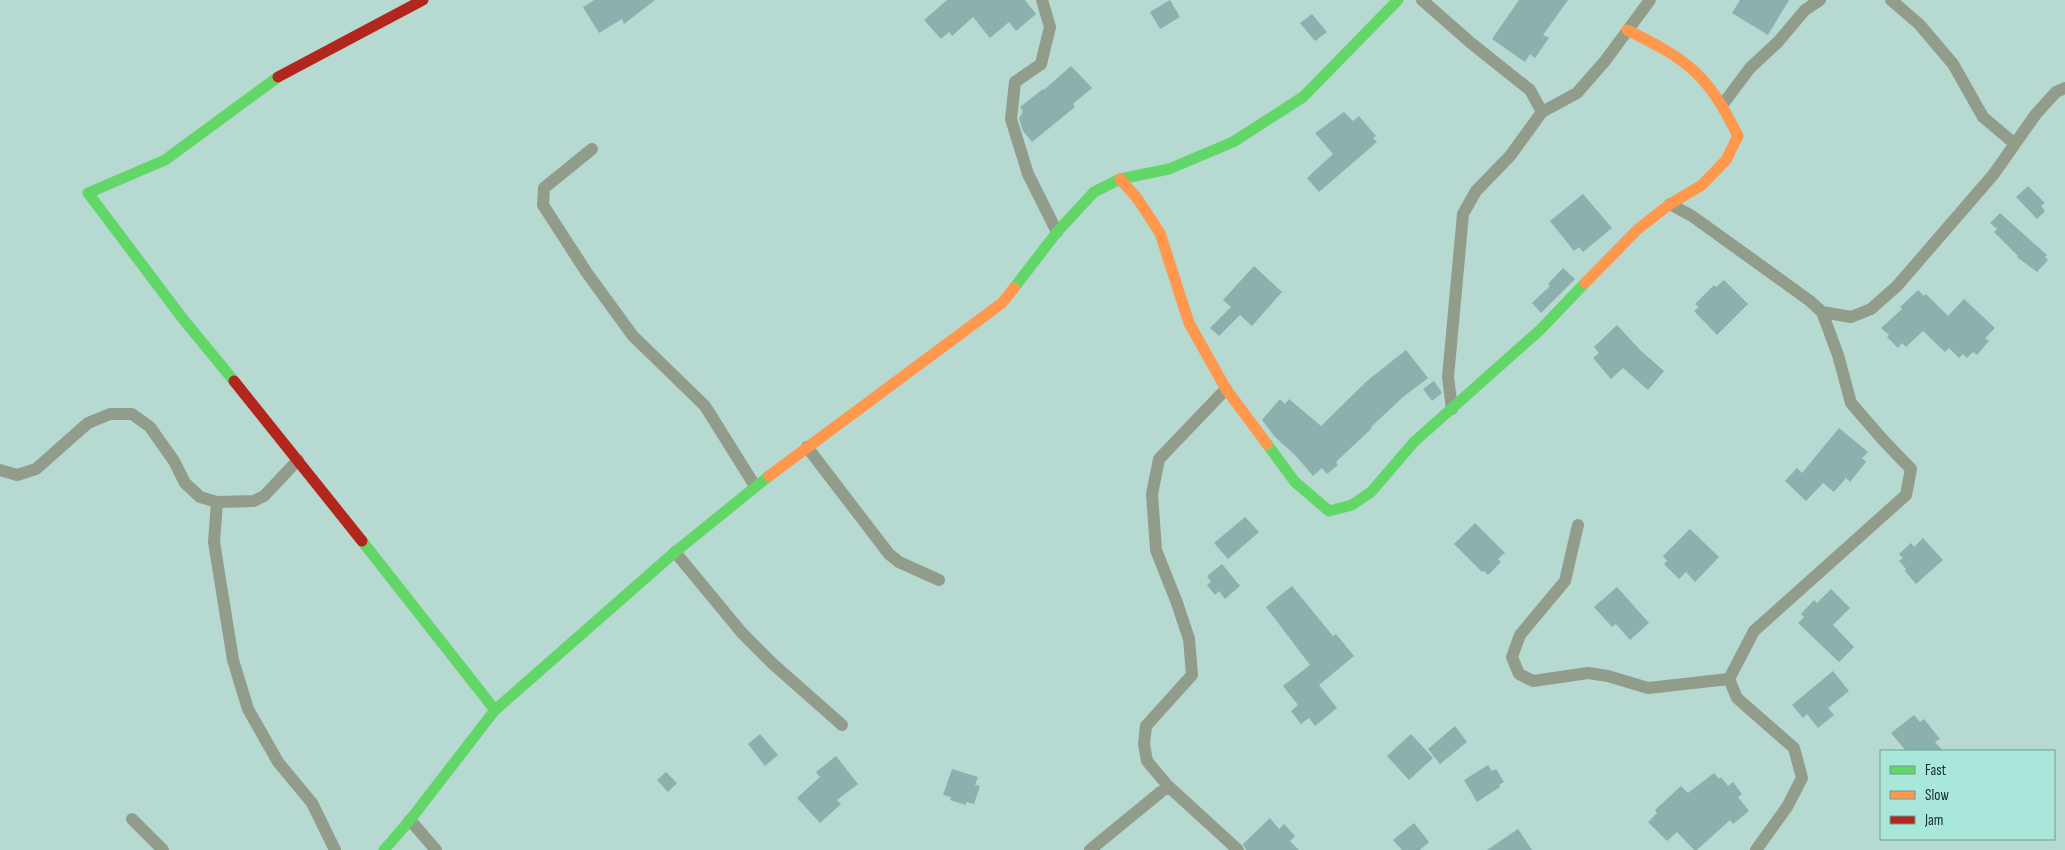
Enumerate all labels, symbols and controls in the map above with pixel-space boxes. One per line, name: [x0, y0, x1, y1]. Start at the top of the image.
legend: [1880, 750, 2055, 840]
text: Fast: [1925, 761, 1947, 780]
text: Slow: [1925, 786, 1949, 805]
text: Jam: [1924, 811, 1943, 830]

